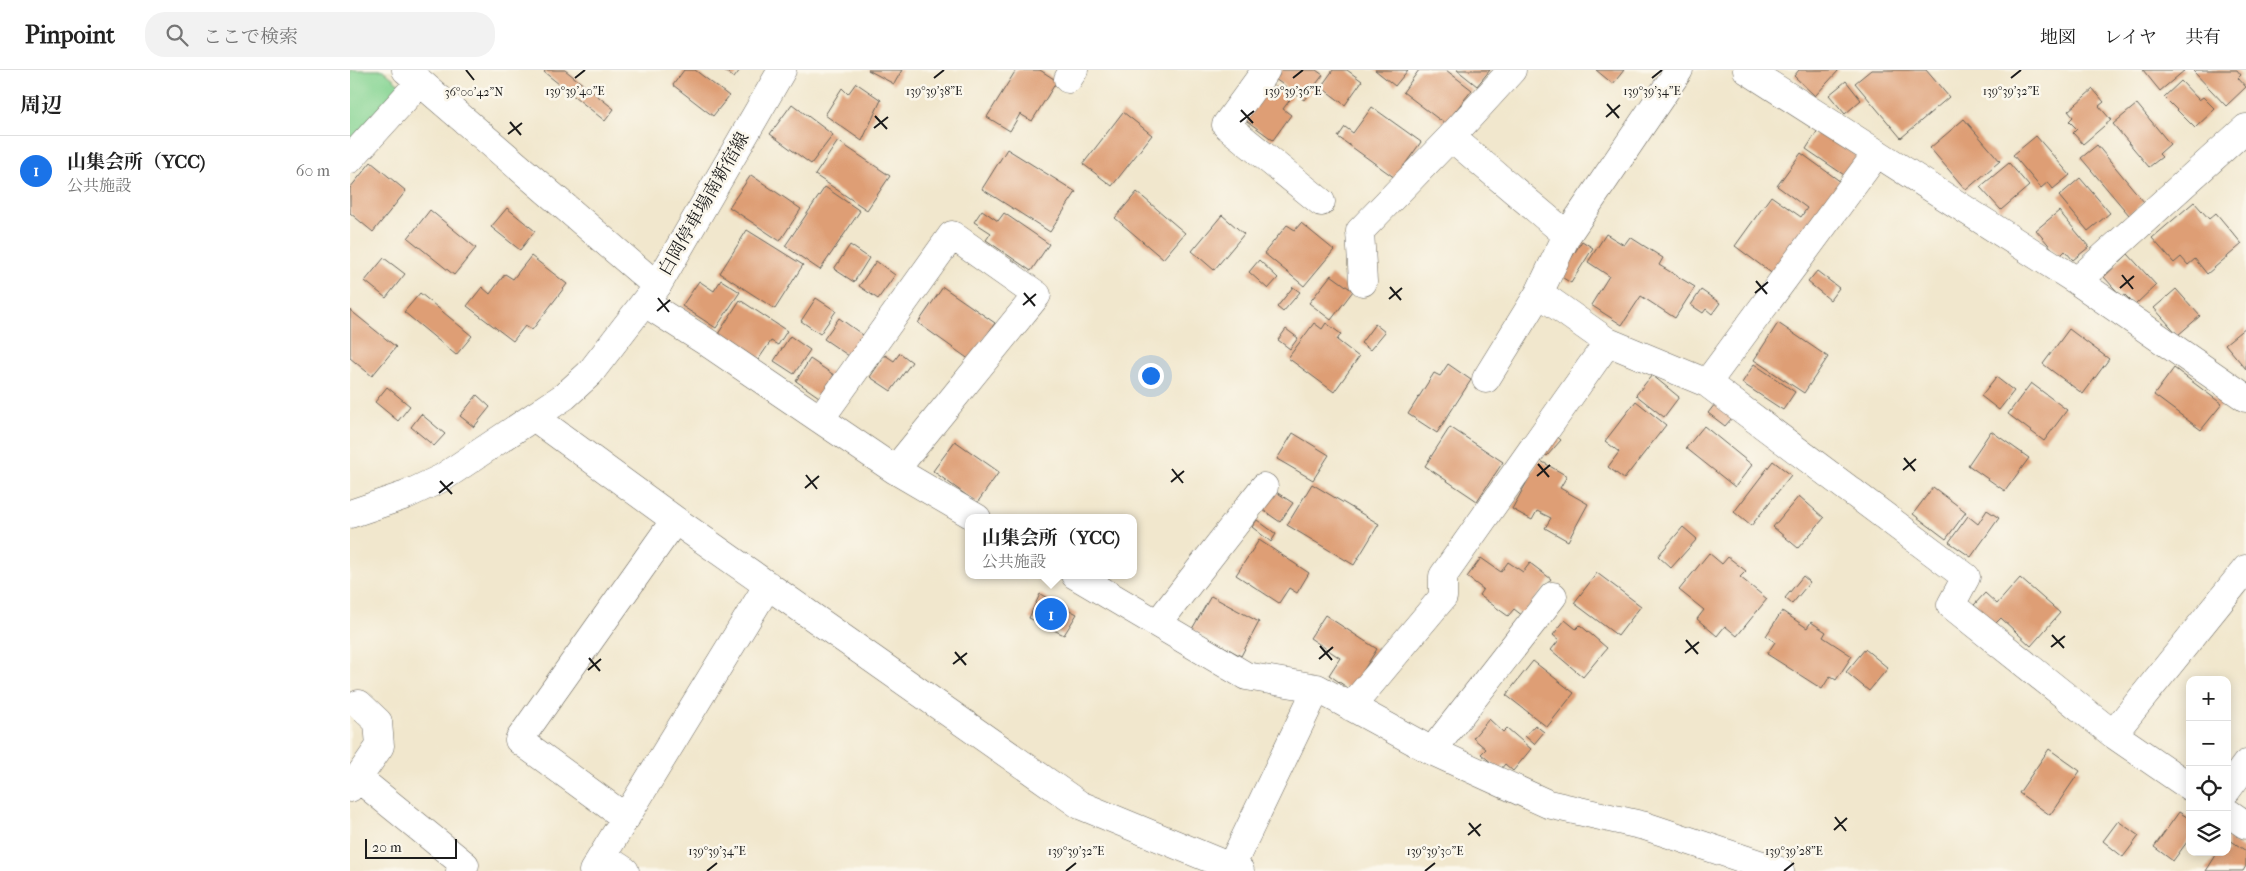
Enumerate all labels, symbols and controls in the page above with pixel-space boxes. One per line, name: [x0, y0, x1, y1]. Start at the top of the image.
search box: [145, 12, 495, 57]
text: Pinpoint: [25, 21, 115, 49]
icon: search: [163, 21, 191, 49]
text: ここで検索: [203, 26, 298, 48]
text: 地図: [2040, 27, 2076, 48]
text: レイヤ: [2104, 27, 2157, 48]
text: 共有: [2185, 27, 2221, 48]
text: 139°39'40"E: [545, 84, 605, 98]
text: 139°39'38"E: [906, 84, 962, 98]
text: 139°39'36"E: [1264, 84, 1322, 98]
text: 139°39'34"E: [1623, 84, 1681, 98]
text: 139°39'32"E: [1983, 84, 2039, 98]
text: 36°00'42"N: [445, 85, 503, 99]
text: 周辺: [20, 93, 62, 117]
street label: 白岡停車場南新宿線: [654, 129, 754, 279]
text: 山集会所（YCC): [67, 151, 205, 173]
text: 1: [33, 161, 39, 180]
text: 60 m: [296, 161, 330, 180]
text: 公共施設: [67, 176, 131, 195]
your location: [1138, 363, 1164, 389]
popup: [965, 514, 1137, 579]
text: 山集会所（YCC): [982, 527, 1120, 549]
text: 公共施設: [982, 552, 1046, 571]
pin: 1: [1035, 595, 1067, 633]
map controls: [2186, 676, 2231, 856]
button: +: [2186, 676, 2231, 721]
button: −: [2186, 721, 2231, 766]
button: locate: [2186, 766, 2231, 811]
button: layers: [2186, 811, 2231, 856]
scale bar: [365, 836, 458, 859]
text: 20 m: [372, 839, 402, 856]
text: 139°39'34"E: [688, 844, 746, 858]
text: 139°39'32"E: [1048, 844, 1104, 858]
text: 139°39'30"E: [1406, 844, 1464, 858]
text: 139°39'28"E: [1765, 844, 1823, 858]

